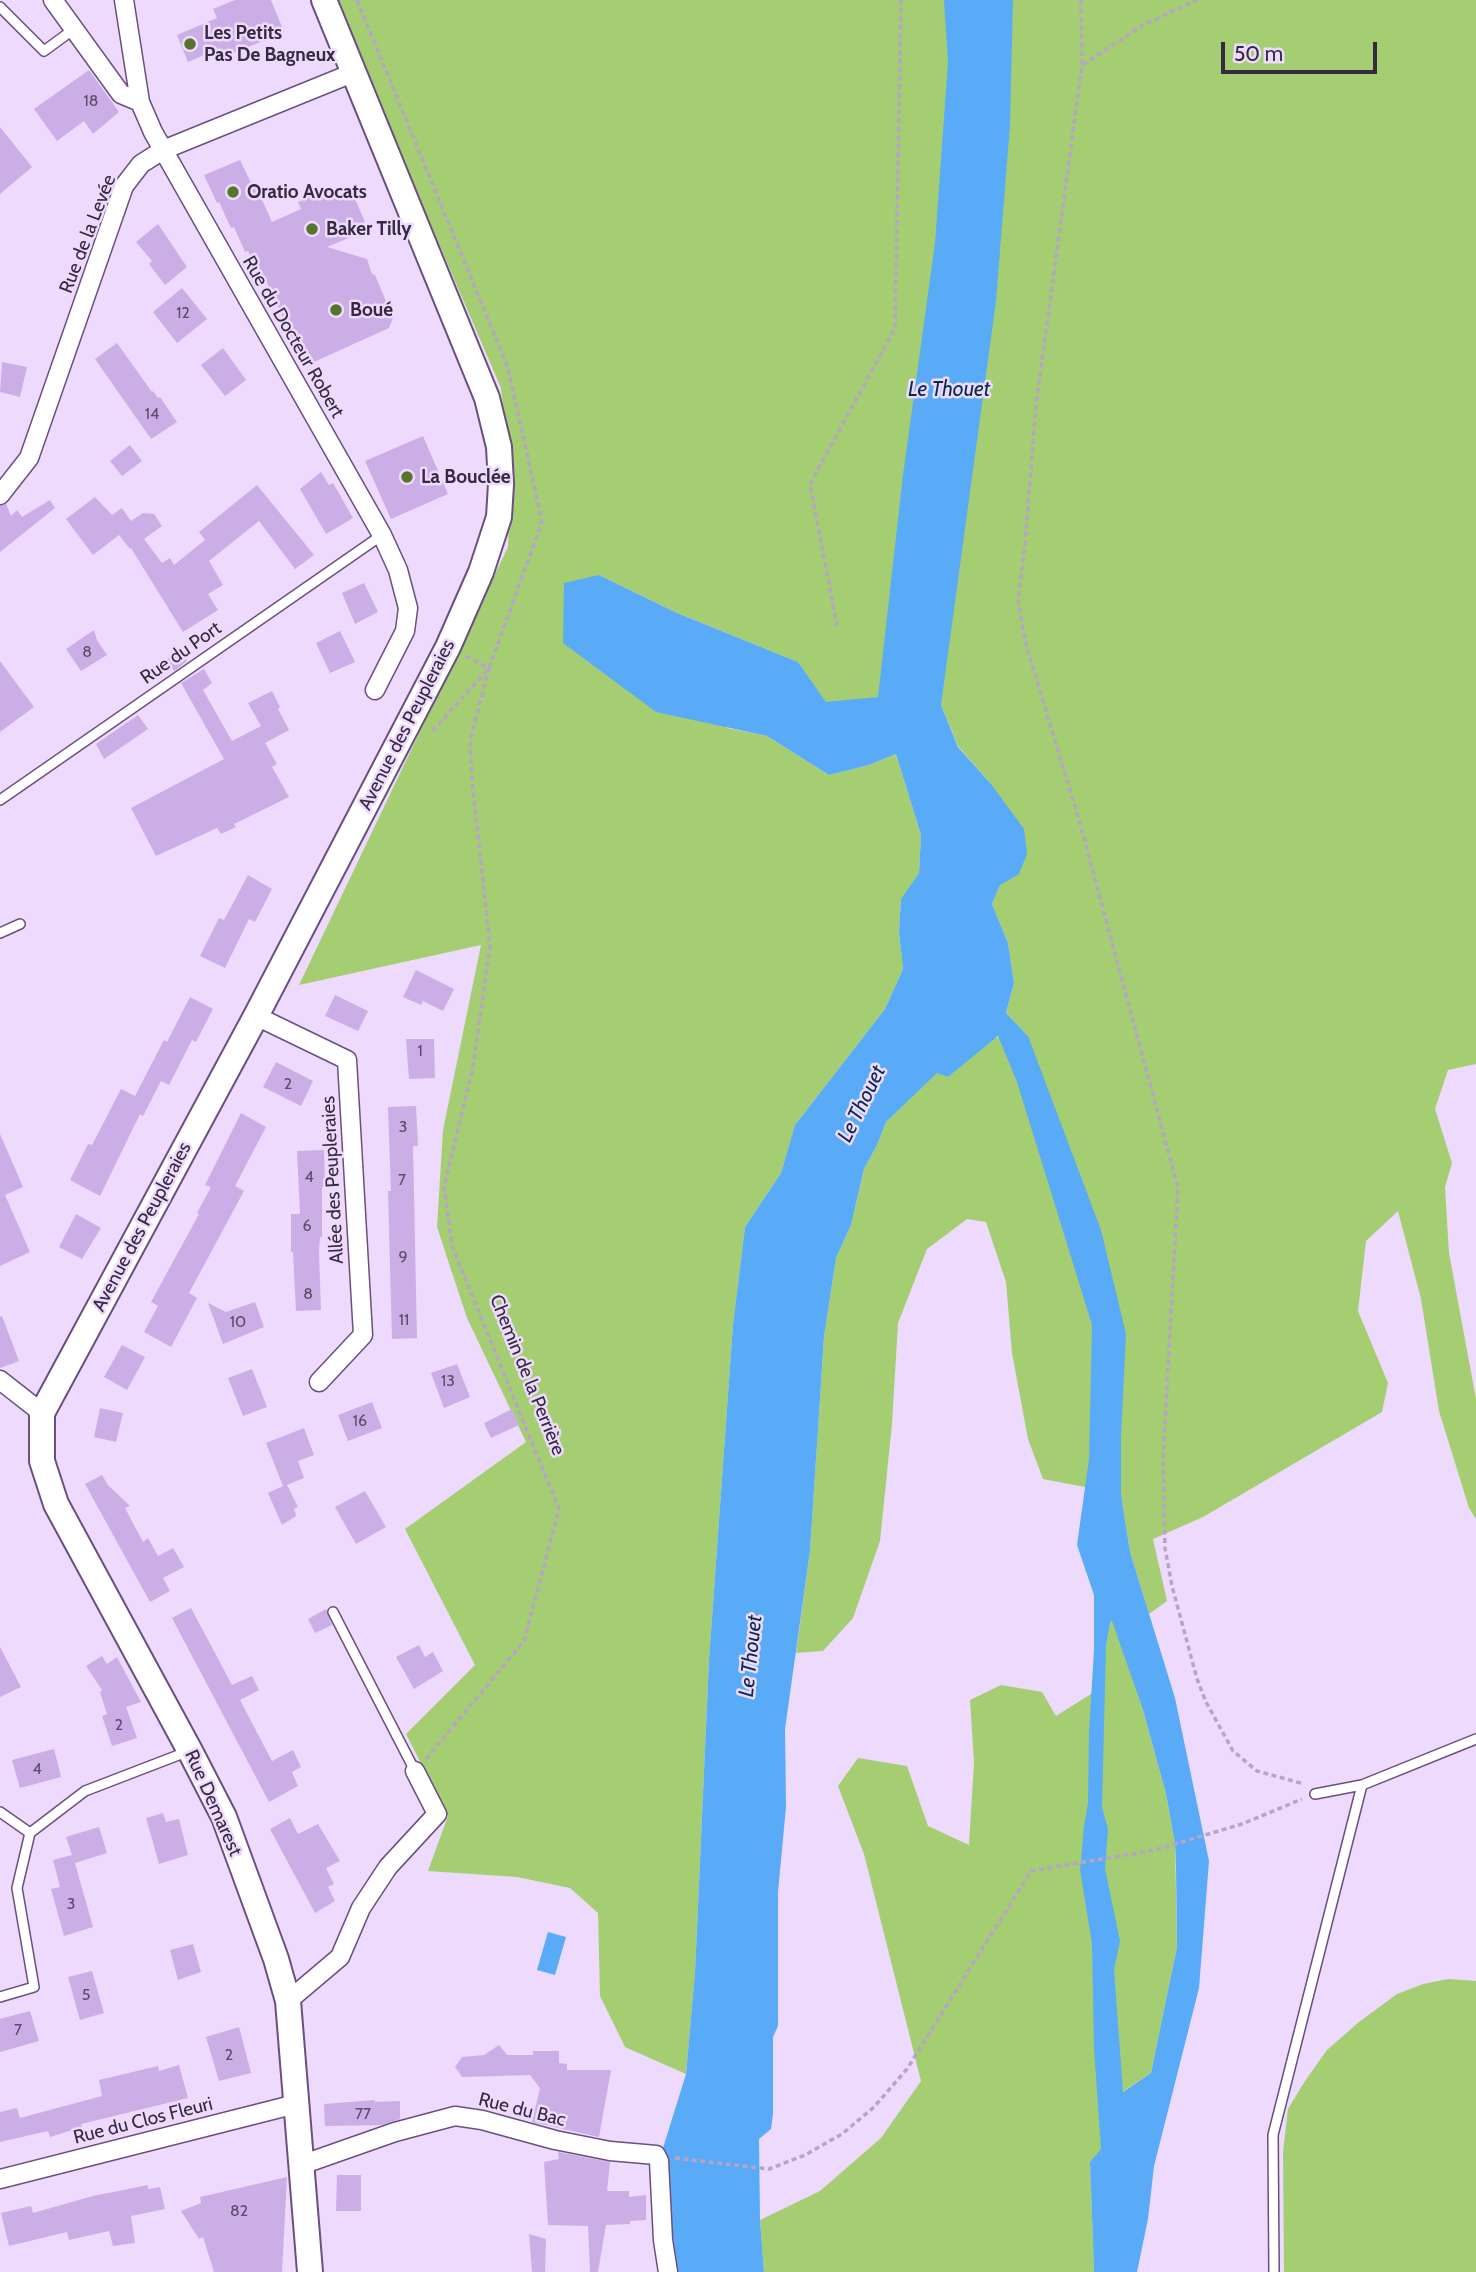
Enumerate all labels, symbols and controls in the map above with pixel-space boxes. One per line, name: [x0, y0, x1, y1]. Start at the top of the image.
place label: Les Petits Pas De Bagneux: [204, 22, 335, 66]
scale bar: [1224, 28, 1380, 72]
marker: Les Petits Pas De Bagneux: [182, 36, 198, 52]
text: 50 m: [1234, 41, 1283, 66]
house number: 18: [84, 91, 98, 111]
street label: Rue de la Levée: [55, 171, 121, 297]
place label: Oratio Avocats: [247, 181, 367, 203]
marker: Oratio Avocats: [225, 184, 241, 200]
place label: Baker Tilly: [326, 218, 412, 240]
marker: Baker Tilly: [304, 221, 320, 237]
street label: Rue du Docteur Robert: [237, 252, 349, 422]
place label: Boué: [350, 299, 393, 321]
marker: Boué: [328, 302, 344, 318]
house number: 12: [176, 303, 190, 323]
water label: Le Thouet: [908, 377, 990, 403]
house number: 14: [145, 404, 159, 424]
place label: La Bouclée: [421, 466, 511, 488]
marker: La Bouclée: [399, 469, 415, 485]
street label: Rue du Port: [136, 617, 226, 689]
street label: Avenue des Peupleraies: [354, 636, 460, 814]
house number: 8: [82, 642, 92, 662]
house number: 1: [417, 1041, 423, 1061]
water label: Le Thouet: [833, 1062, 891, 1146]
house number: 2: [284, 1074, 292, 1094]
street label: Allée des Peupleraies: [317, 1095, 349, 1265]
house number: 3: [399, 1117, 407, 1137]
street label: Avenue des Peupleraies: [88, 1138, 196, 1316]
house number: 4: [304, 1167, 314, 1187]
house number: 7: [398, 1170, 406, 1190]
house number: 6: [302, 1216, 312, 1236]
house number: 9: [398, 1247, 408, 1267]
house number: 8: [303, 1284, 313, 1304]
street label: Chemin de la Perrière: [484, 1291, 570, 1459]
house number: 11: [399, 1310, 409, 1330]
house number: 10: [230, 1312, 246, 1332]
house number: 13: [441, 1371, 455, 1391]
house number: 16: [353, 1411, 367, 1431]
water label: Le Thouet: [734, 1614, 768, 1698]
house number: 2: [115, 1715, 123, 1735]
street label: Rue Demarest: [179, 1746, 247, 1860]
house number: 4: [32, 1759, 42, 1779]
house number: 3: [67, 1894, 75, 1914]
house number: 5: [82, 1985, 90, 2005]
house number: 7: [14, 2020, 22, 2040]
house number: 2: [225, 2045, 233, 2065]
street label: Rue du Bac: [476, 2088, 568, 2132]
street label: Rue du Clos Fleuri: [71, 2093, 215, 2149]
house number: 77: [355, 2104, 371, 2124]
house number: 82: [230, 2201, 248, 2221]

